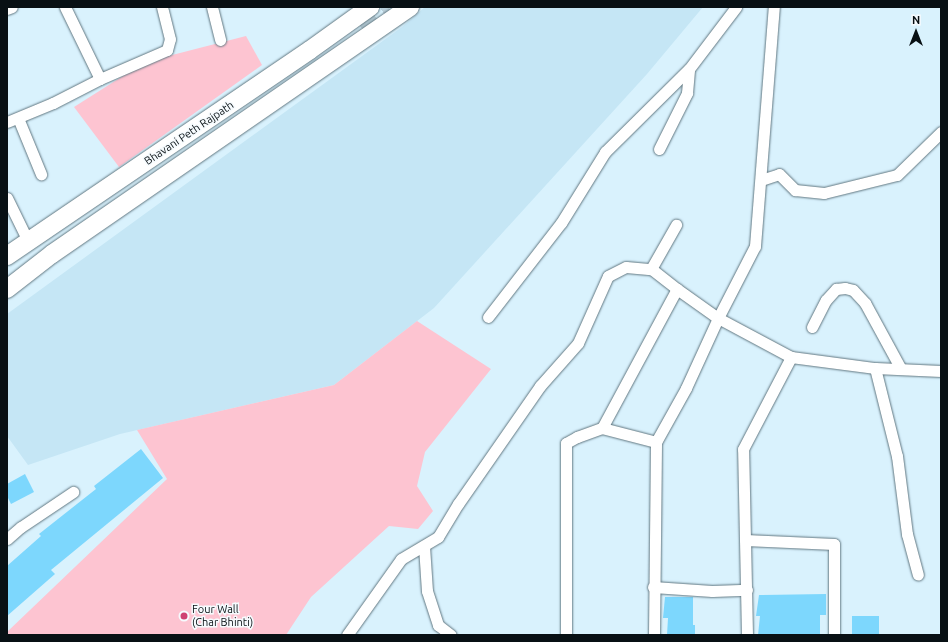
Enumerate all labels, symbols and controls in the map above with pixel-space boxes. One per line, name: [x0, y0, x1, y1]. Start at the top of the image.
north arrow: [896, 12, 936, 52]
text: N: [912, 14, 920, 26]
street label: Bhavani Peth Rajpath: [142, 98, 236, 168]
place label: Four Wall (Char Bhinti): [192, 603, 253, 629]
marker: Four Wall (Char Bhinti): [179, 611, 189, 621]

